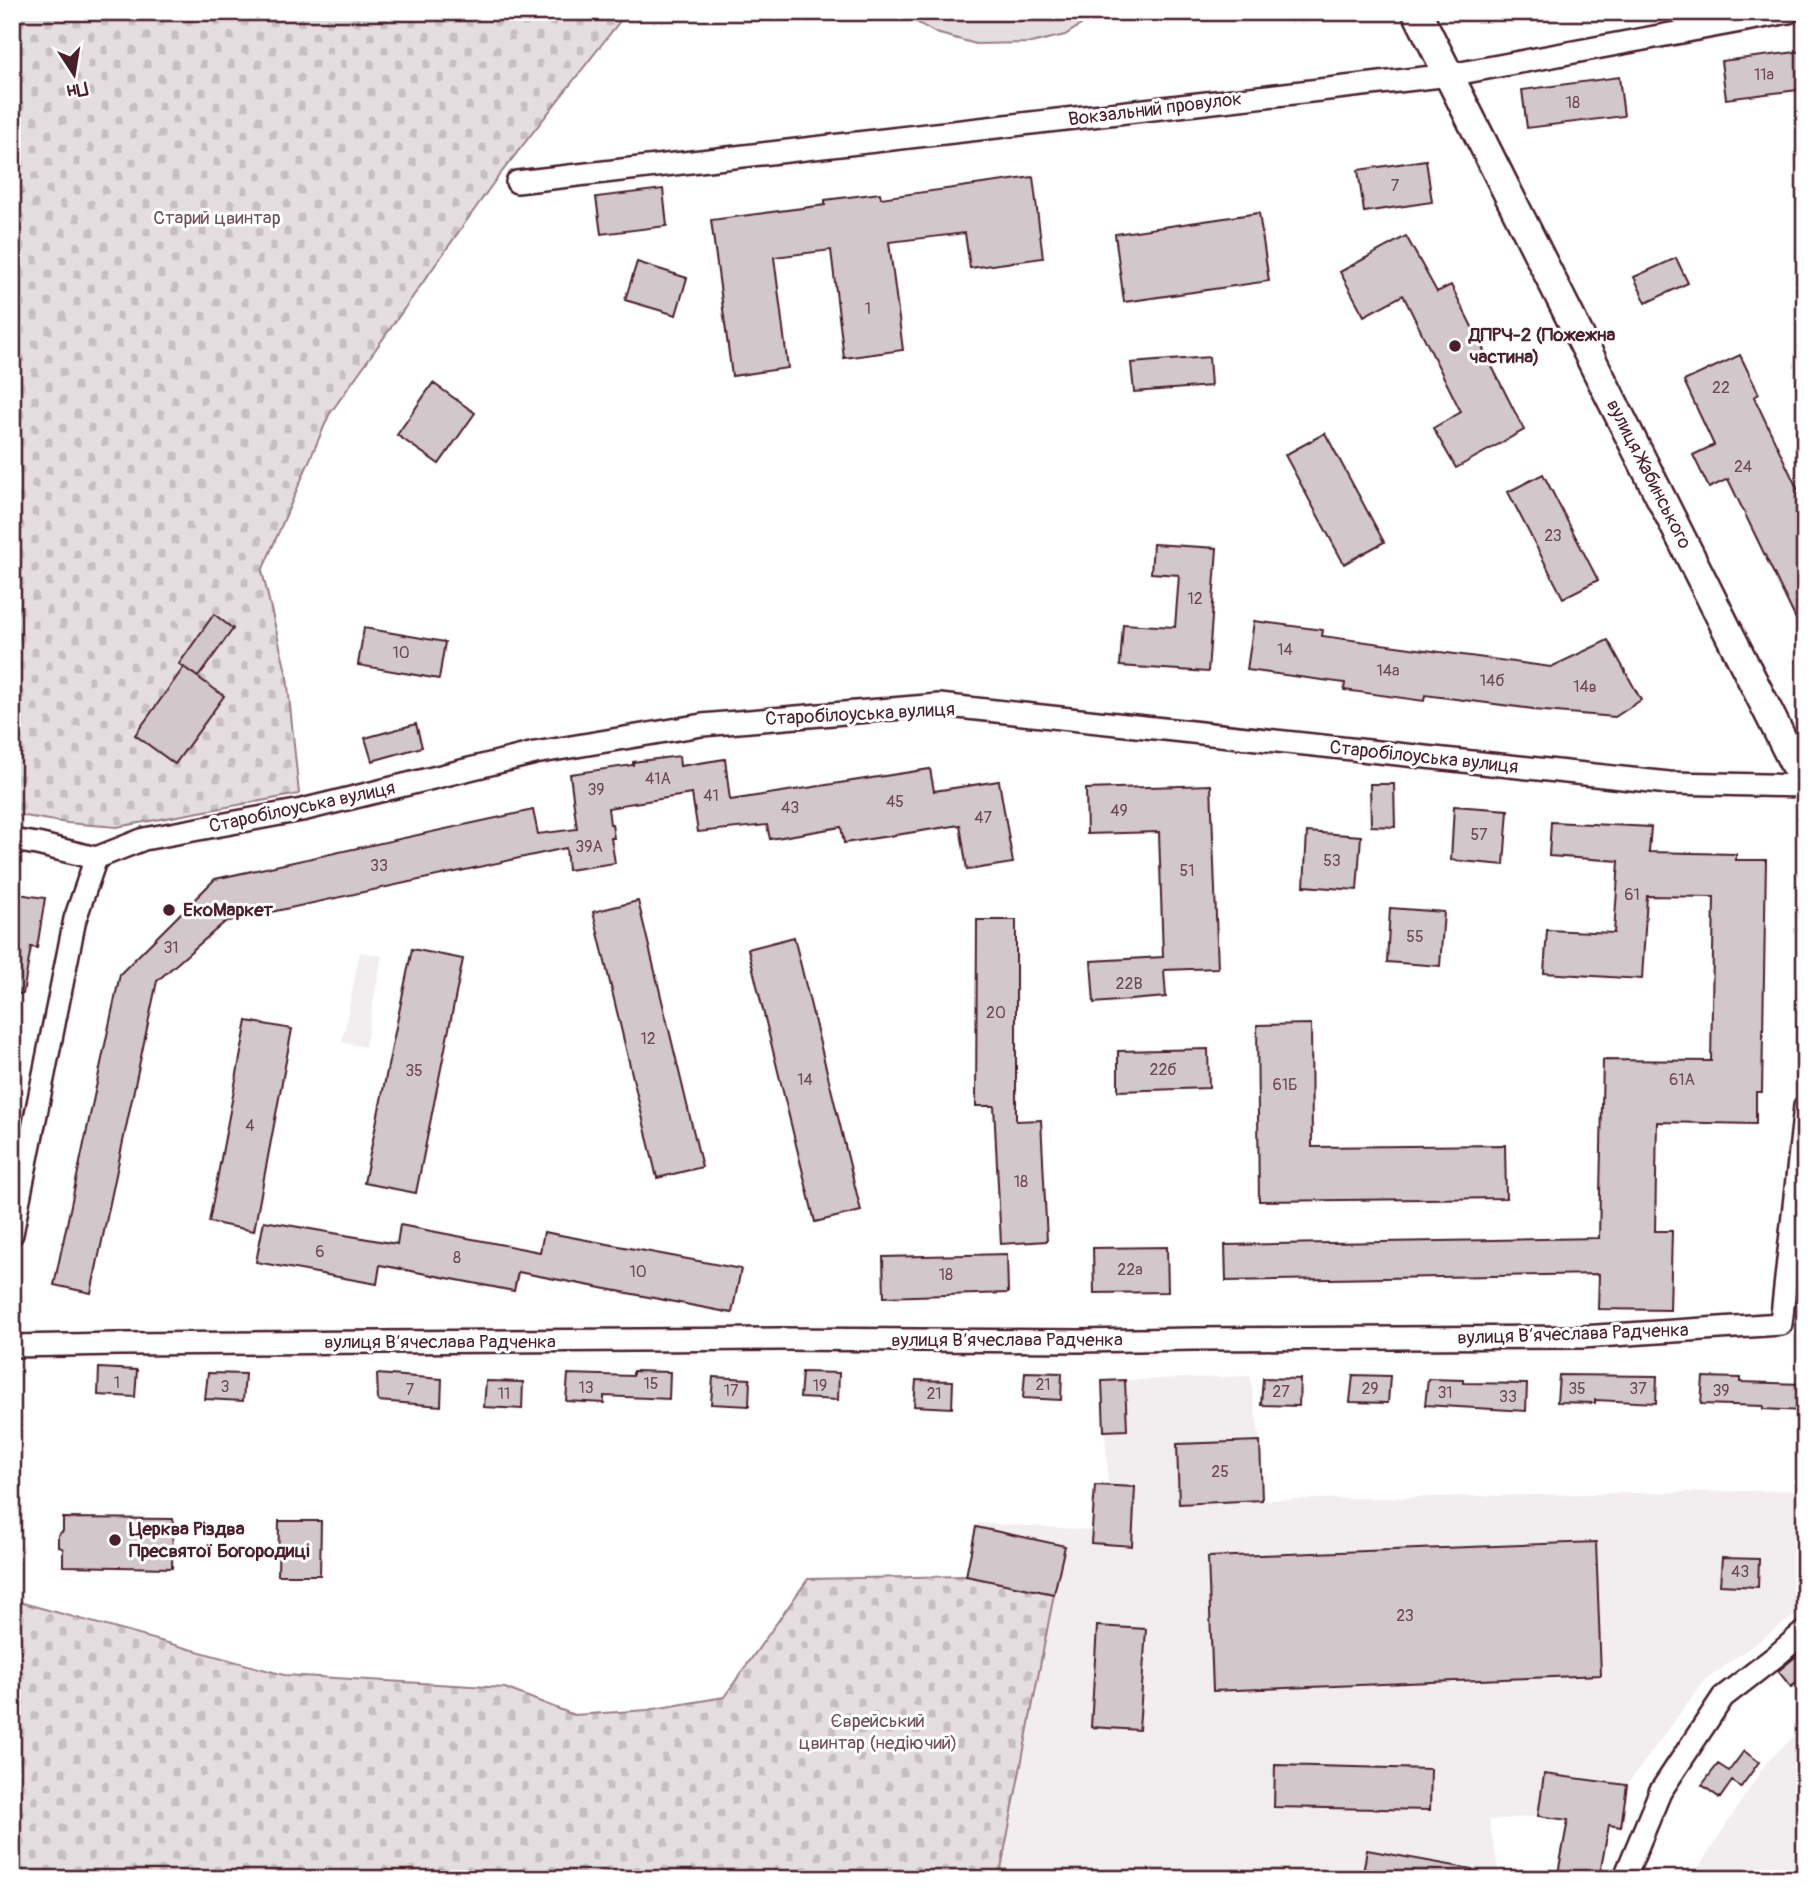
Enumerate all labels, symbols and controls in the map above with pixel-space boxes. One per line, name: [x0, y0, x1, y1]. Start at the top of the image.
north arrow: [38, 38, 108, 108]
house number: 11а: [1754, 65, 1774, 85]
text: Пн: [65, 76, 90, 104]
street label: Вокзальний провулок: [1067, 86, 1243, 132]
house number: 18: [1566, 93, 1580, 113]
house number: 7: [1391, 176, 1400, 196]
park label: Старий цвинтар: [153, 206, 281, 230]
house number: 1: [865, 299, 871, 319]
place label: ДПРЧ-2 (Пожежна частина): [1468, 323, 1616, 369]
marker: ДПРЧ-2 (Пожежна частина): [1447, 338, 1463, 354]
house number: 22: [1712, 378, 1730, 398]
street label: вулиця Жабинського: [1601, 395, 1697, 553]
house number: 24: [1734, 457, 1752, 477]
house number: 23: [1544, 526, 1562, 546]
house number: 12: [1187, 589, 1203, 609]
house number: 14: [1277, 640, 1293, 660]
house number: 10: [392, 643, 410, 663]
house number: 14а: [1377, 661, 1399, 681]
house number: 14б: [1480, 671, 1504, 691]
house number: 14в: [1573, 677, 1597, 697]
street label: Старобілоуська вулиця: [765, 697, 955, 731]
street label: Старобілоуська вулиця: [1328, 735, 1520, 779]
house number: 41А: [645, 769, 671, 789]
street label: Старобілоуська вулиця: [207, 776, 397, 838]
house number: 39: [587, 780, 605, 800]
house number: 41: [703, 786, 719, 806]
house number: 45: [886, 792, 904, 812]
house number: 43: [781, 798, 799, 818]
house number: 49: [1110, 801, 1128, 821]
house number: 47: [974, 808, 992, 828]
house number: 57: [1470, 825, 1488, 845]
house number: 39А: [575, 837, 603, 857]
house number: 53: [1323, 851, 1341, 871]
house number: 33: [370, 856, 388, 876]
house number: 51: [1180, 861, 1194, 881]
house number: 61: [1624, 885, 1640, 905]
place label: ЕкоМаркет: [183, 898, 274, 922]
marker: ЕкоМаркет: [161, 902, 177, 918]
house number: 55: [1406, 927, 1424, 947]
house number: 31: [163, 938, 179, 958]
house number: 22В: [1116, 974, 1142, 994]
house number: 20: [986, 1003, 1006, 1023]
house number: 12: [640, 1029, 656, 1049]
house number: 22б: [1149, 1060, 1177, 1080]
house number: 35: [405, 1061, 423, 1081]
house number: 14: [797, 1070, 813, 1090]
house number: 61А: [1669, 1070, 1695, 1090]
house number: 61Б: [1272, 1075, 1298, 1095]
house number: 4: [245, 1116, 255, 1136]
house number: 18: [1014, 1172, 1028, 1192]
house number: 6: [315, 1242, 325, 1262]
house number: 8: [453, 1248, 461, 1268]
house number: 22а: [1117, 1260, 1143, 1280]
house number: 10: [629, 1262, 647, 1282]
house number: 18: [939, 1265, 953, 1285]
street label: вулиця Вʼячеслава Радченка: [1457, 1318, 1689, 1350]
street label: вулиця Вʼячеслава Радченка: [891, 1328, 1123, 1352]
street label: вулиця Вʼячеслава Радченка: [324, 1330, 556, 1354]
house number: 1: [114, 1373, 120, 1393]
house number: 15: [644, 1374, 658, 1394]
house number: 21: [1035, 1375, 1051, 1395]
house number: 19: [813, 1376, 827, 1396]
house number: 3: [221, 1377, 230, 1397]
house number: 13: [578, 1378, 594, 1398]
house number: 29: [1361, 1379, 1379, 1399]
house number: 35: [1568, 1379, 1586, 1399]
house number: 37: [1629, 1379, 1647, 1399]
house number: 7: [406, 1380, 415, 1400]
house number: 17: [724, 1381, 739, 1401]
house number: 39: [1712, 1381, 1730, 1401]
house number: 27: [1272, 1382, 1290, 1402]
house number: 31: [1437, 1383, 1453, 1403]
house number: 11: [498, 1384, 510, 1404]
house number: 21: [926, 1384, 942, 1404]
house number: 33: [1499, 1387, 1517, 1407]
house number: 25: [1211, 1462, 1229, 1482]
place label: Церква Різдва Пресвятої Богородиці: [129, 1517, 310, 1563]
marker: Церква Різдва Пресвятої Богородиці: [107, 1532, 123, 1548]
house number: 43: [1731, 1562, 1749, 1582]
house number: 23: [1396, 1606, 1414, 1626]
park label: Єврейський цвинтар (недіючий): [799, 1709, 957, 1755]

